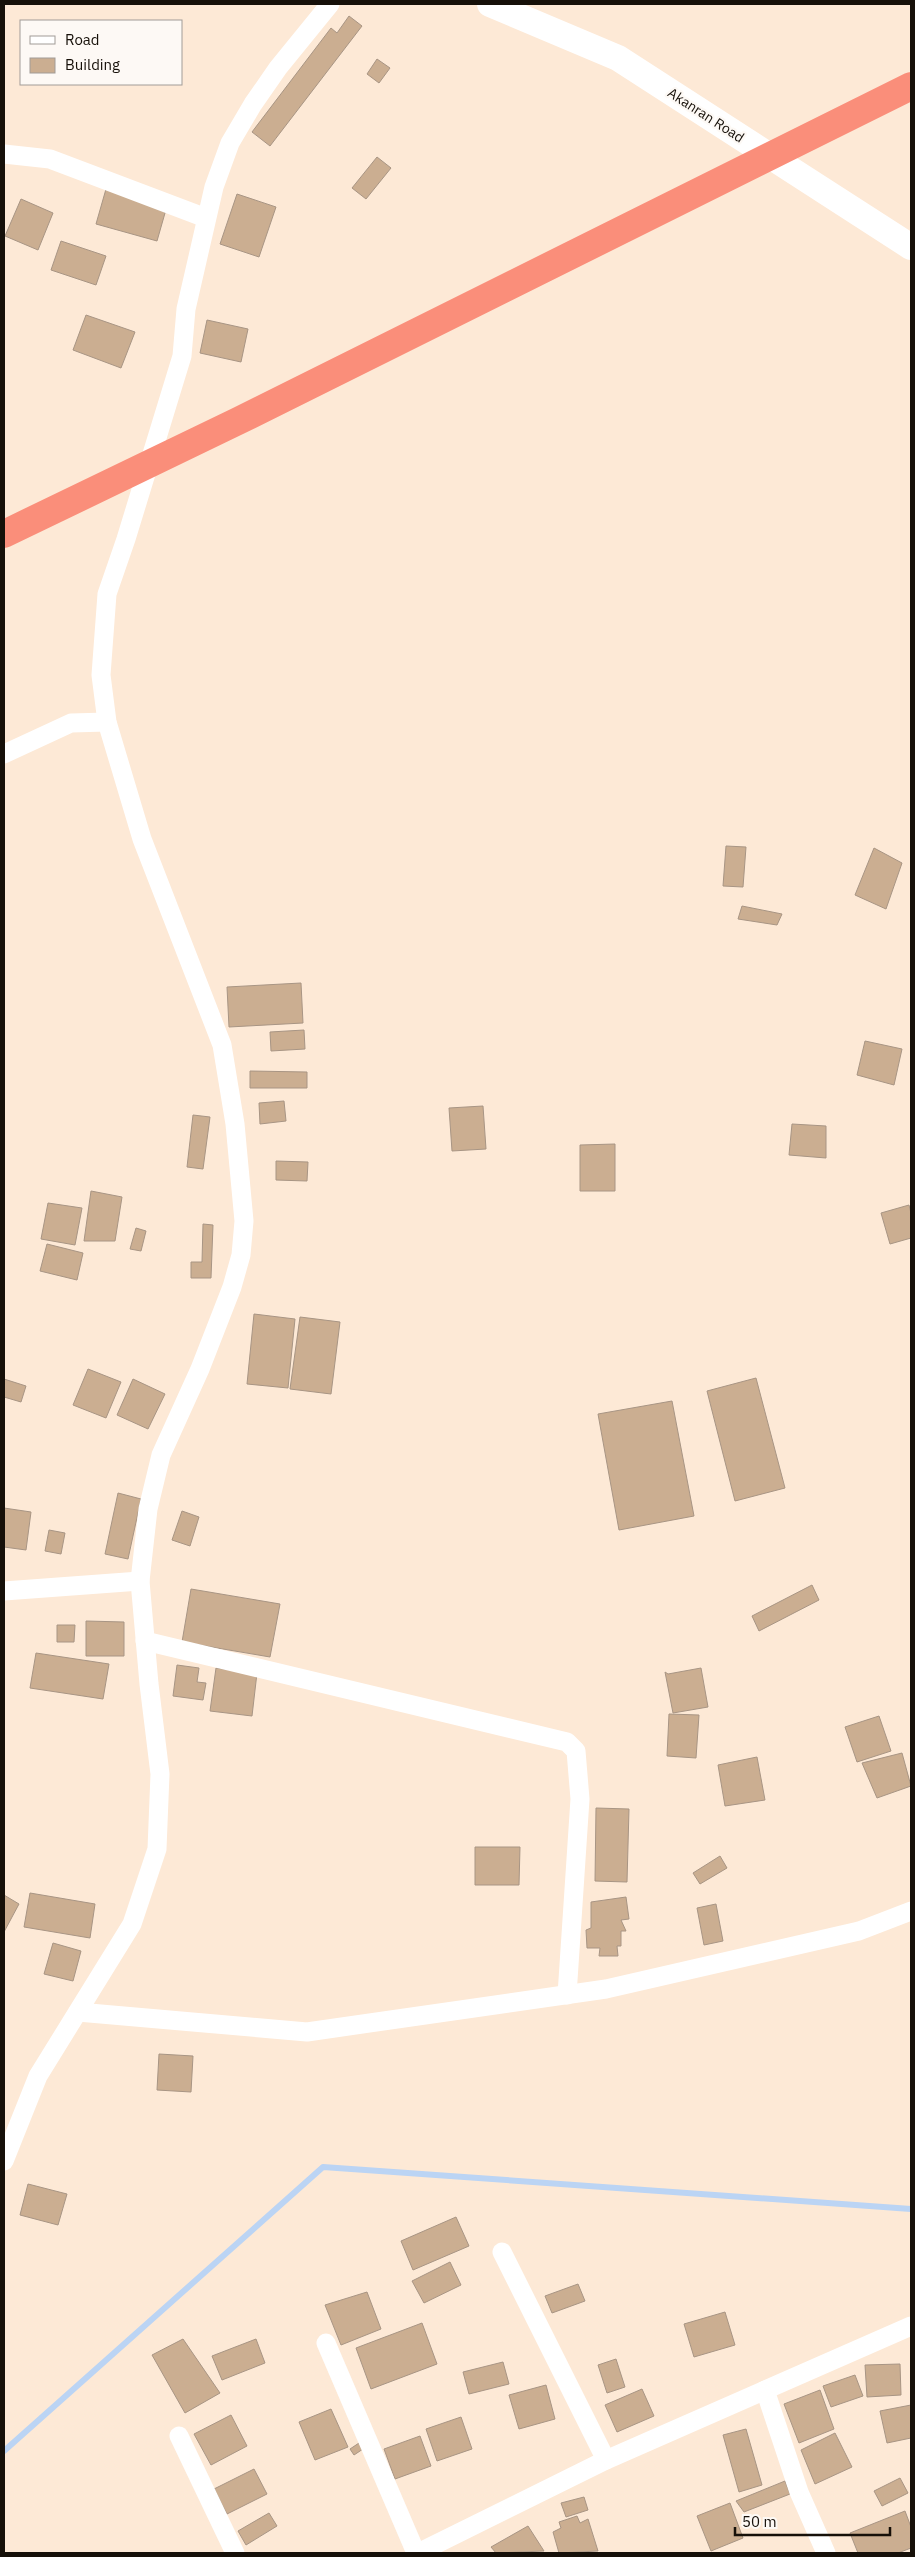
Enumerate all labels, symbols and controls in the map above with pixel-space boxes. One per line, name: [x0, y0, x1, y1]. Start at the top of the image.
legend: [20, 20, 182, 85]
text: Road: [65, 30, 100, 49]
text: Building: [65, 55, 120, 74]
street label: Akanran Road: [664, 84, 748, 146]
scale bar: [735, 2504, 890, 2536]
text: 50 m: [742, 2512, 777, 2531]

